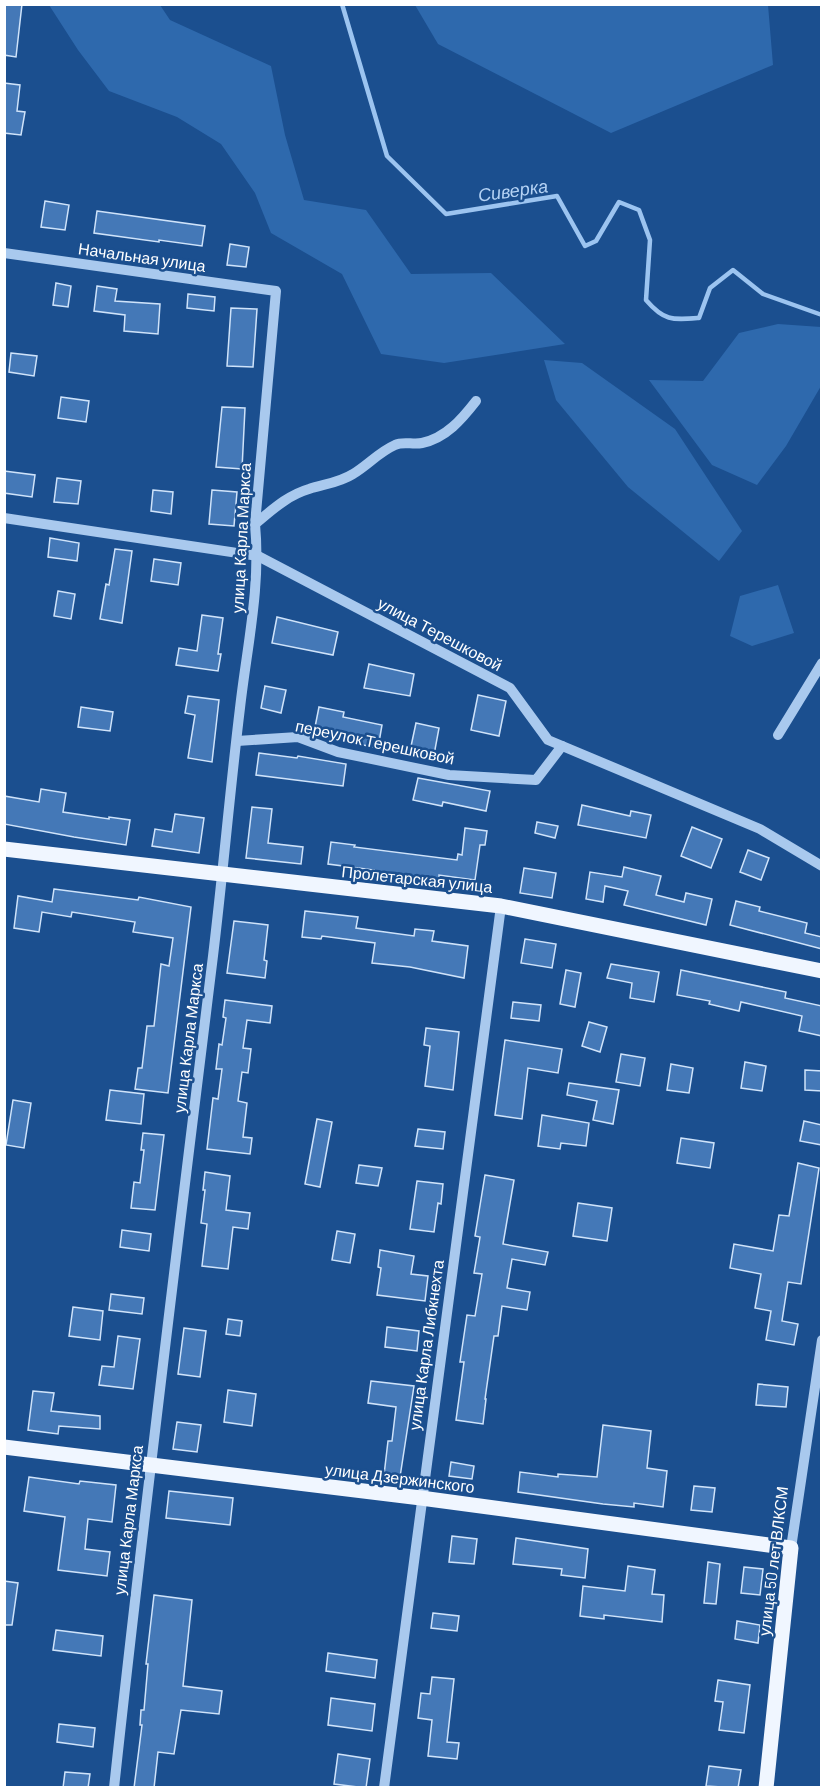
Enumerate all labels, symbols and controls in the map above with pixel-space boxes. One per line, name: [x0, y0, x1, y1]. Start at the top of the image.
water label: Сиверка: [476, 174, 549, 206]
street label: Начальная улица: [77, 238, 207, 275]
street label: улица Карла Маркса: [227, 462, 254, 614]
street label: улица Терешковой: [375, 593, 506, 674]
street label: переулок Терешковой: [294, 715, 456, 768]
street label: Пролетарская улица: [341, 861, 494, 896]
street label: улица Карла Маркса: [169, 962, 206, 1114]
street label: улица Карла Либкнехта: [404, 1258, 447, 1431]
street label: улица Карла Маркса: [109, 1444, 146, 1596]
street label: улица Дзержинского: [324, 1459, 476, 1496]
street label: улица 50 лет ВЛКСМ: [754, 1485, 791, 1637]

